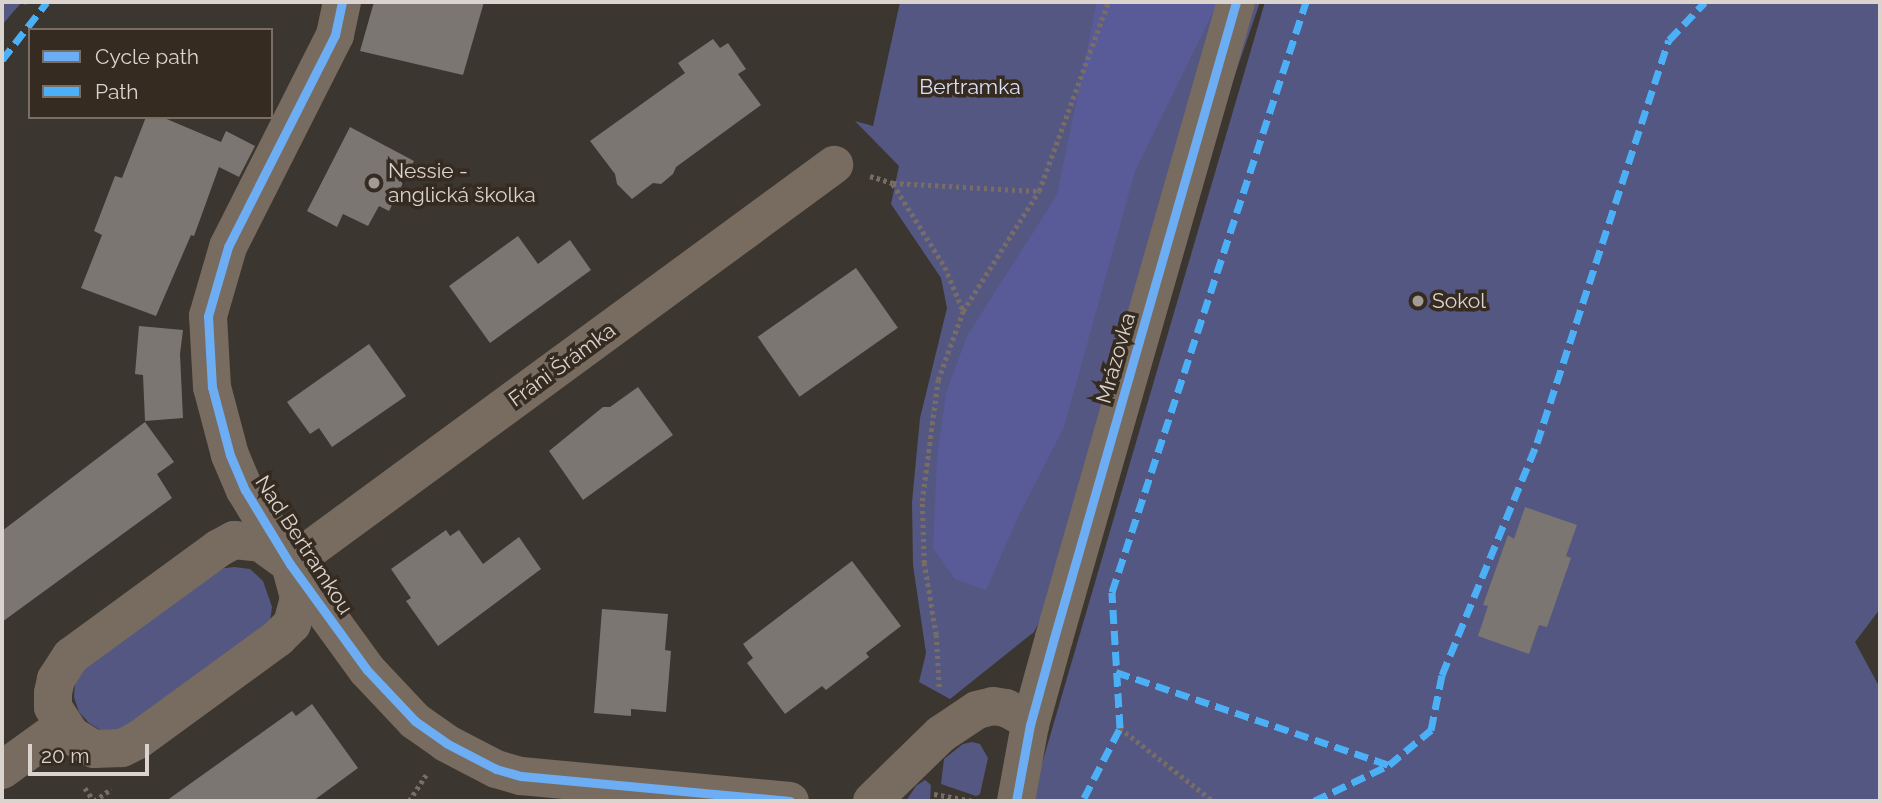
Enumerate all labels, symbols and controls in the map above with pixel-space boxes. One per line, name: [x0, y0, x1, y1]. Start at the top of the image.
legend: [28, 28, 273, 119]
text: Cycle path: [95, 44, 199, 69]
park label: Bertramka: [919, 74, 1021, 100]
text: Path: [95, 79, 139, 104]
place label: Nessie - anglická školka: [388, 158, 536, 208]
marker: Nessie - anglická školka: [366, 175, 382, 191]
place label: Sokol: [1432, 288, 1486, 314]
marker: Sokol: [1410, 293, 1426, 309]
street label: Mrázovka: [1091, 310, 1141, 406]
street label: Fráni Šrámka: [504, 318, 620, 412]
street label: Nad Bertramkou: [250, 471, 358, 619]
scale bar: [32, 730, 152, 774]
text: 20 m: [41, 743, 89, 768]

